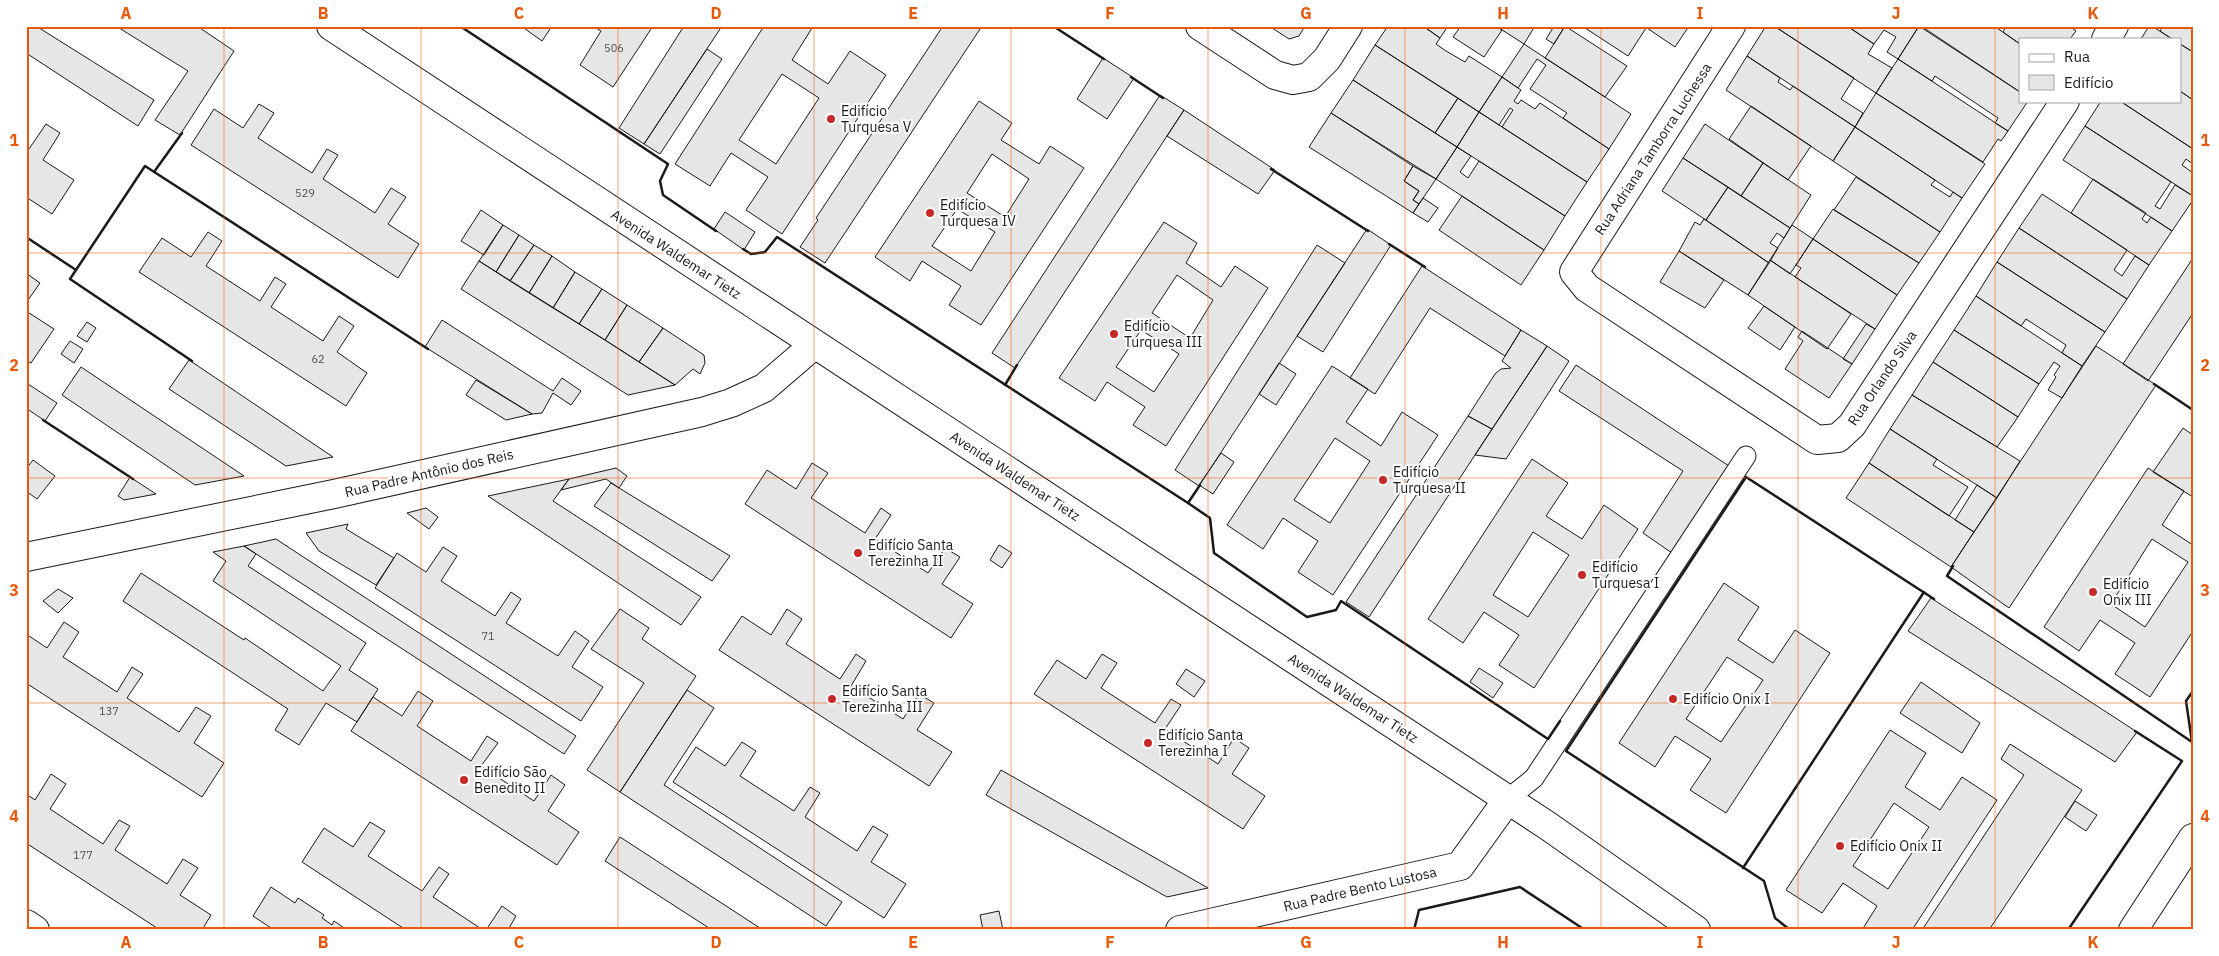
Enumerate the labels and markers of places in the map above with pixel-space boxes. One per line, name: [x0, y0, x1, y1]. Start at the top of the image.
place label: Edifício Turquesa V: [841, 102, 912, 136]
marker: Edifício Turquesa V: [825, 113, 837, 125]
place label: Edifício Turquesa IV: [940, 196, 1016, 230]
marker: Edifício Turquesa IV: [924, 207, 936, 219]
place label: Edifício Turquesa III: [1124, 317, 1202, 351]
marker: Edifício Turquesa III: [1108, 328, 1120, 340]
place label: Edifício Turquesa II: [1393, 463, 1466, 497]
marker: Edifício Turquesa II: [1377, 474, 1389, 486]
place label: Edifício Santa Terezinha II: [868, 536, 954, 570]
marker: Edifício Santa Terezinha II: [852, 547, 864, 559]
place label: Edifício Turquesa I: [1592, 558, 1659, 592]
marker: Edifício Turquesa I: [1576, 569, 1588, 581]
place label: Edifício Onix III: [2103, 575, 2152, 609]
marker: Edifício Onix III: [2087, 586, 2099, 598]
place label: Edifício Santa Terezinha III: [842, 682, 928, 716]
place label: Edifício Onix I: [1683, 690, 1770, 708]
marker: Edifício Santa Terezinha III: [826, 693, 838, 705]
marker: Edifício Onix I: [1667, 693, 1679, 705]
place label: Edifício Santa Terezinha I: [1158, 726, 1244, 760]
marker: Edifício Santa Terezinha I: [1142, 737, 1154, 749]
place label: Edifício São Benedito II: [474, 763, 547, 797]
marker: Edifício São Benedito II: [458, 774, 470, 786]
place label: Edifício Onix II: [1850, 837, 1942, 855]
marker: Edifício Onix II: [1834, 840, 1846, 852]

